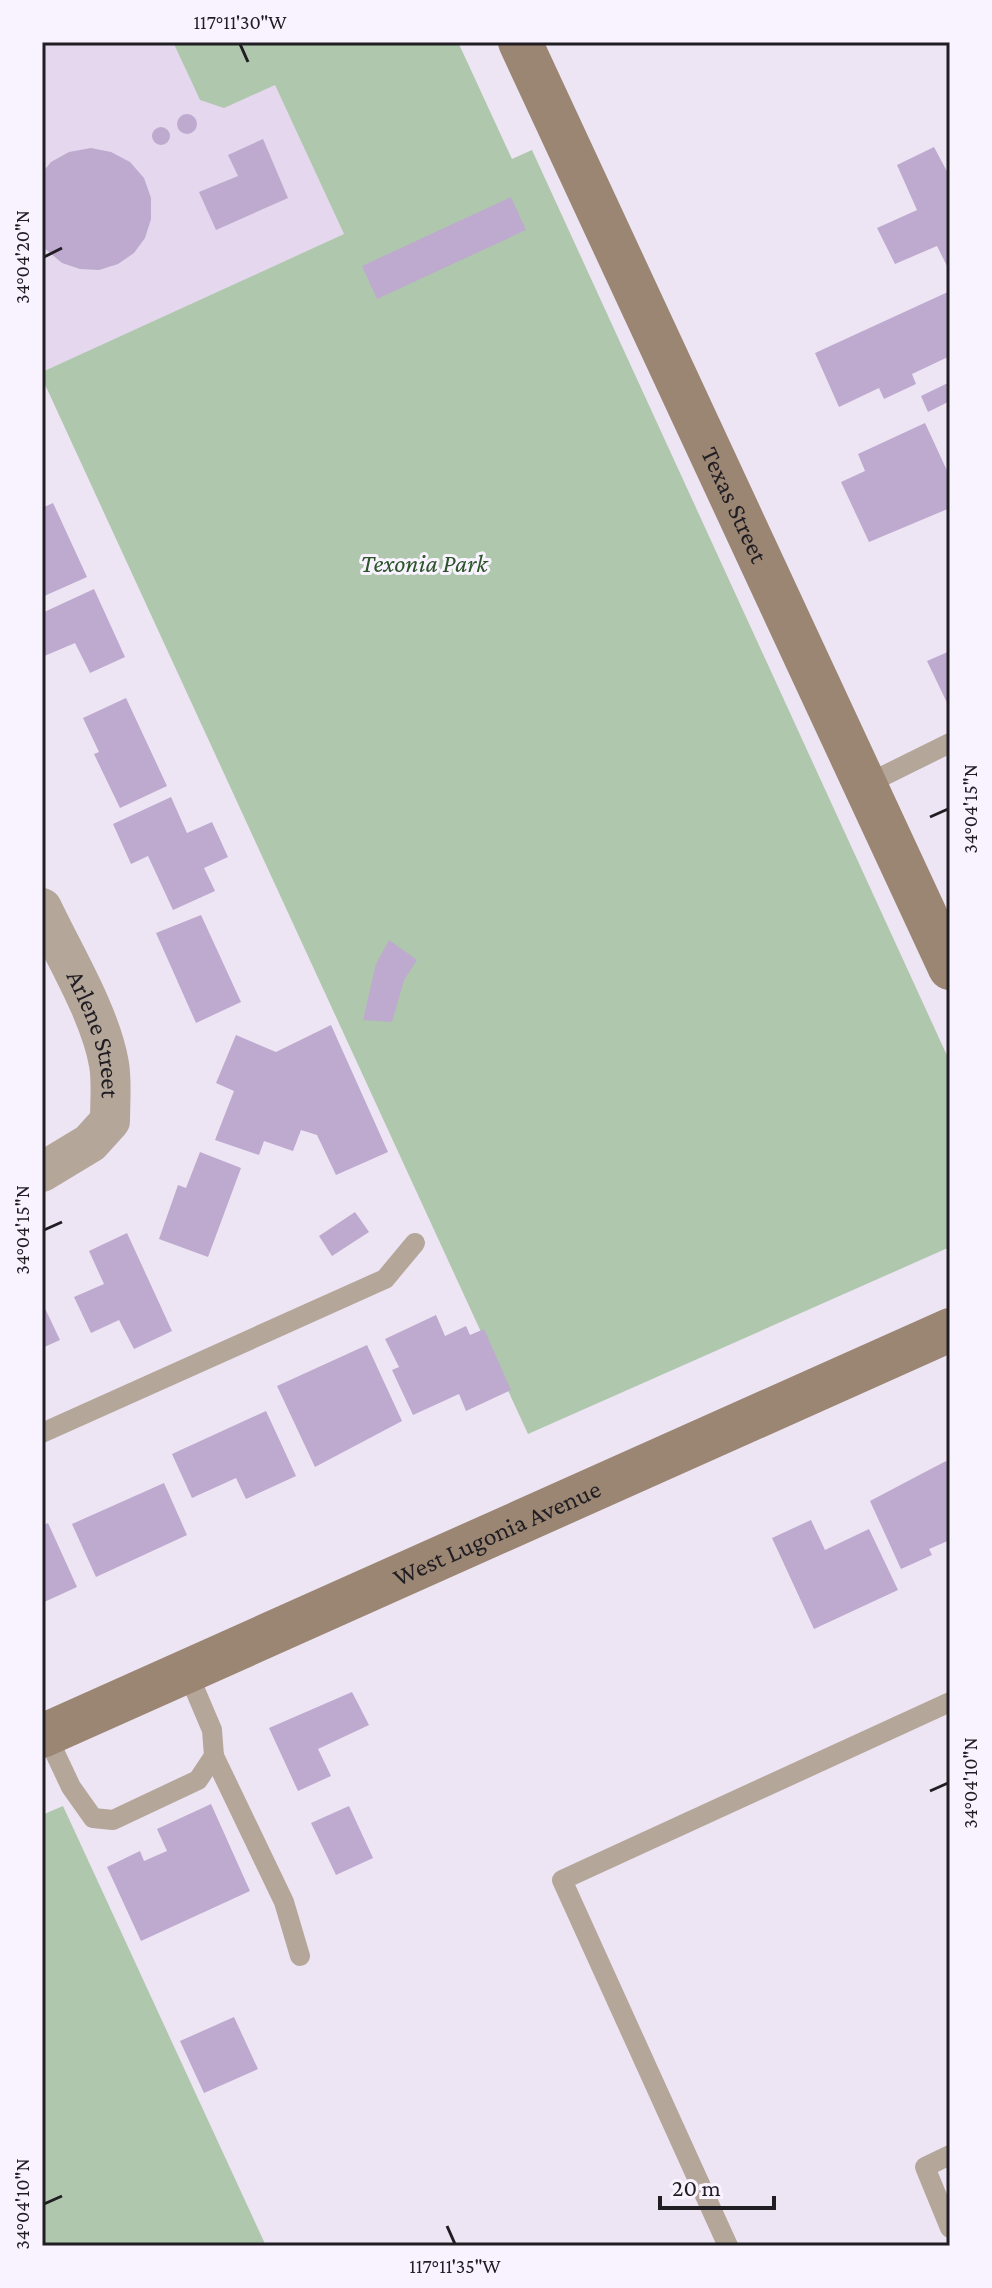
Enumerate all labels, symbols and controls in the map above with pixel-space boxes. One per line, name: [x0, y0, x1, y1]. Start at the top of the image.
text: 117°11'30"W: [193, 11, 287, 33]
text: 34°04'20"N: [11, 210, 33, 304]
street label: Texas Street: [695, 442, 774, 567]
park label: Texonia Park: [360, 549, 489, 578]
text: 34°04'15"N: [959, 764, 981, 854]
street label: Arlene Street: [61, 965, 125, 1099]
text: 34°04'15"N: [11, 1185, 33, 1275]
street label: West Lugonia Avenue: [388, 1474, 605, 1592]
text: 34°04'10"N: [959, 1737, 981, 1829]
text: 34°04'10"N: [11, 2158, 33, 2250]
scale bar: [660, 2160, 774, 2210]
text: 20 m: [672, 2174, 721, 2201]
text: 117°11'35"W: [409, 2255, 501, 2277]

